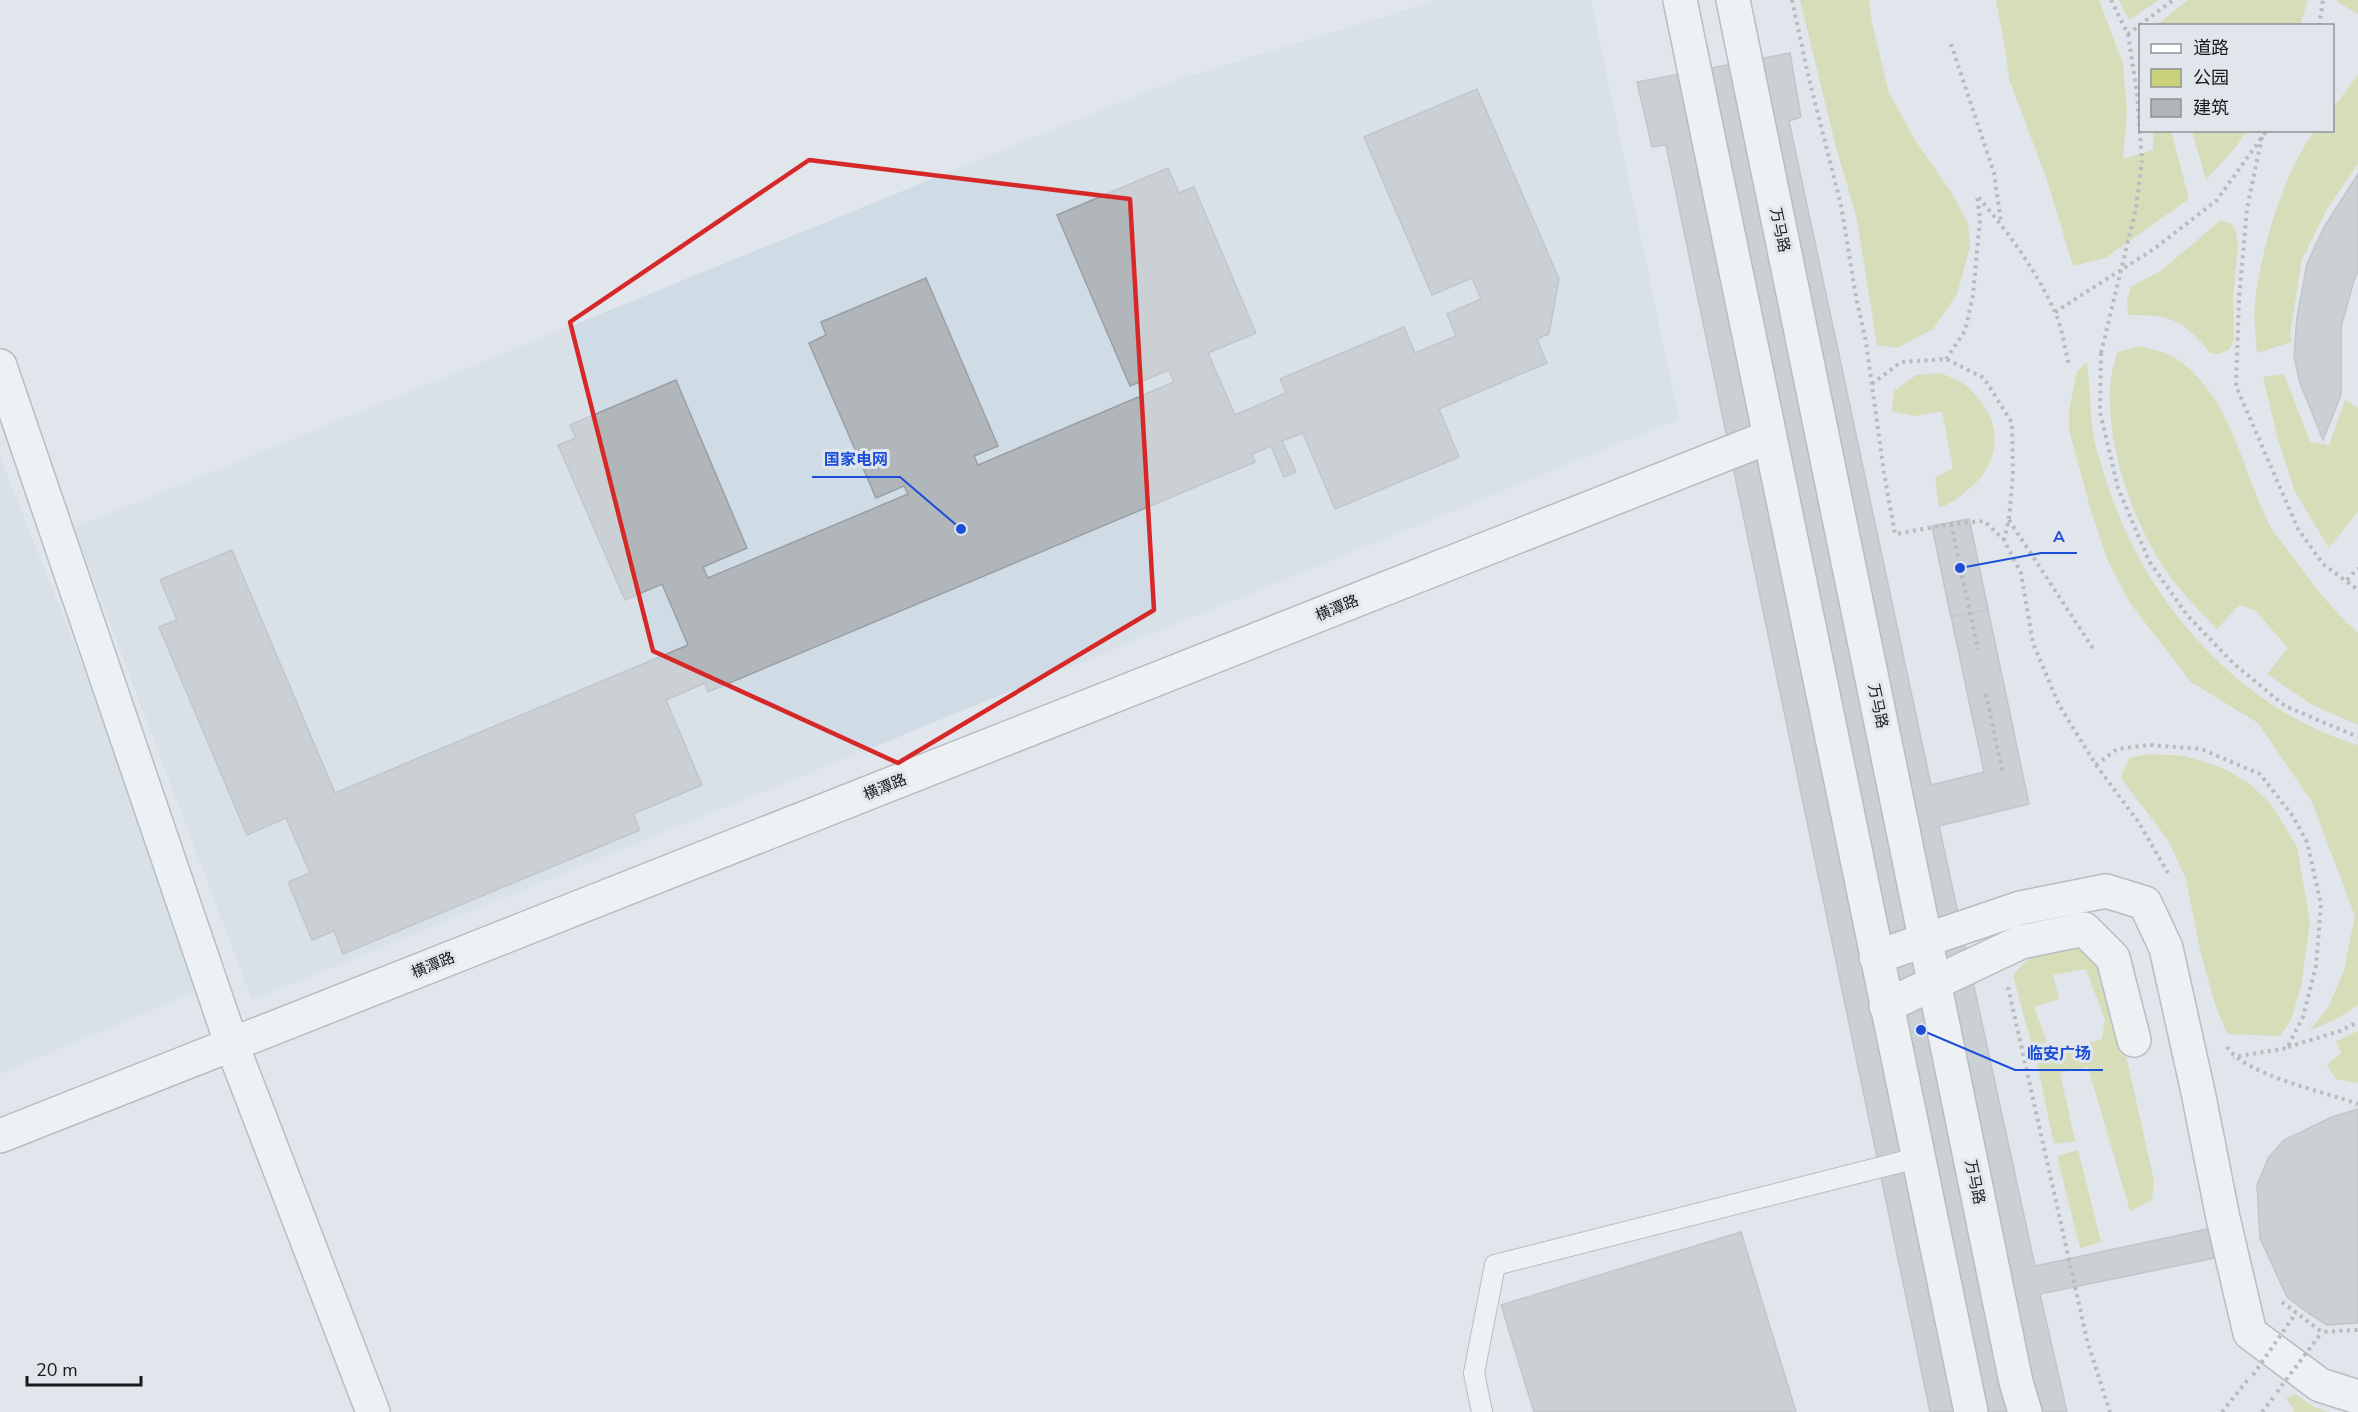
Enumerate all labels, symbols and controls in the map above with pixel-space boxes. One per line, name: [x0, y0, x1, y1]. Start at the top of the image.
legend: [2139, 24, 2334, 132]
text: 道路: [2193, 36, 2229, 60]
text: 公园: [2193, 66, 2229, 90]
text: 建筑: [2193, 96, 2229, 120]
street label: 万马路: [1766, 206, 1794, 254]
callout: 国家电网: [812, 443, 900, 477]
text: 国家电网: [824, 449, 888, 471]
callout: A: [2041, 519, 2077, 553]
text: A: [2053, 526, 2065, 548]
street label: 横潭路: [1312, 590, 1362, 626]
street label: 万马路: [1864, 682, 1892, 730]
street label: 横潭路: [860, 769, 910, 805]
street label: 横潭路: [408, 947, 458, 983]
callout: 临安广场: [2015, 1036, 2103, 1070]
text: 临安广场: [2027, 1043, 2091, 1065]
street label: 万马路: [1961, 1158, 1989, 1206]
scale bar: [27, 1349, 141, 1387]
text: 20 m: [36, 1358, 78, 1382]

